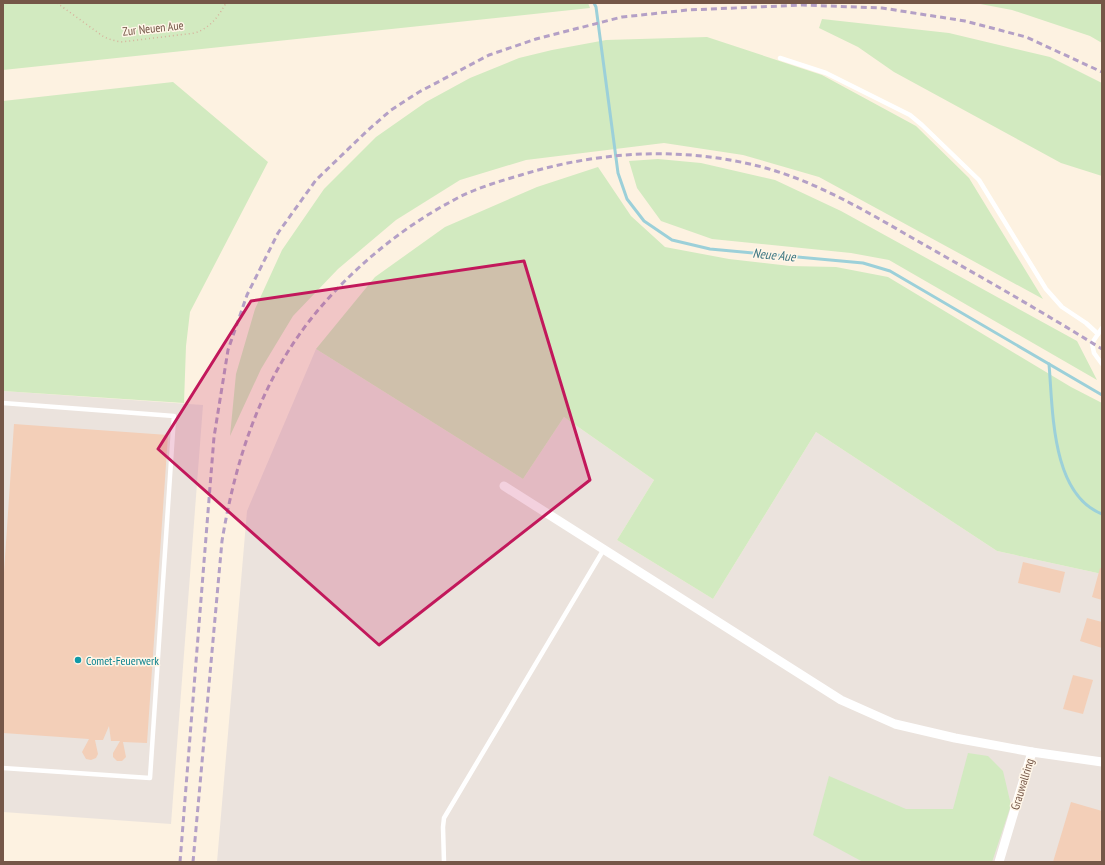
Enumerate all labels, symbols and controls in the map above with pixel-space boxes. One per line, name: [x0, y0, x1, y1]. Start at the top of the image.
street label: Zur Neuen Aue: [122, 17, 184, 39]
water label: Neue Aue: [752, 245, 798, 265]
place label: Comet-Feuerwerk: [86, 653, 159, 668]
marker: Comet-Feuerwerk: [73, 655, 83, 665]
street label: Grauwallring: [1007, 756, 1037, 812]

